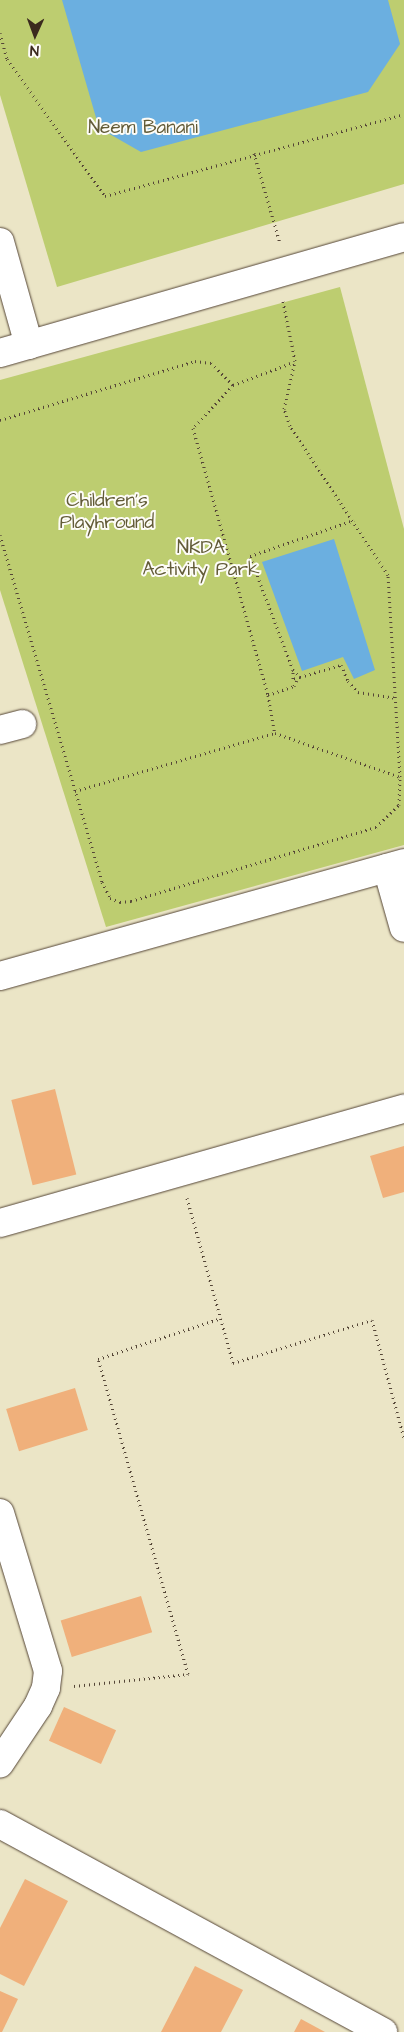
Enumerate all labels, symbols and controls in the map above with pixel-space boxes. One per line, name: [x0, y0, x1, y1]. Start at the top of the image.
north arrow: [10, 10, 60, 60]
text: N: [30, 40, 39, 60]
park label: Neem Banani: [88, 117, 198, 139]
park label: Children's Playhround: [60, 490, 154, 534]
park label: NKDA Activity Park: [142, 537, 260, 581]

